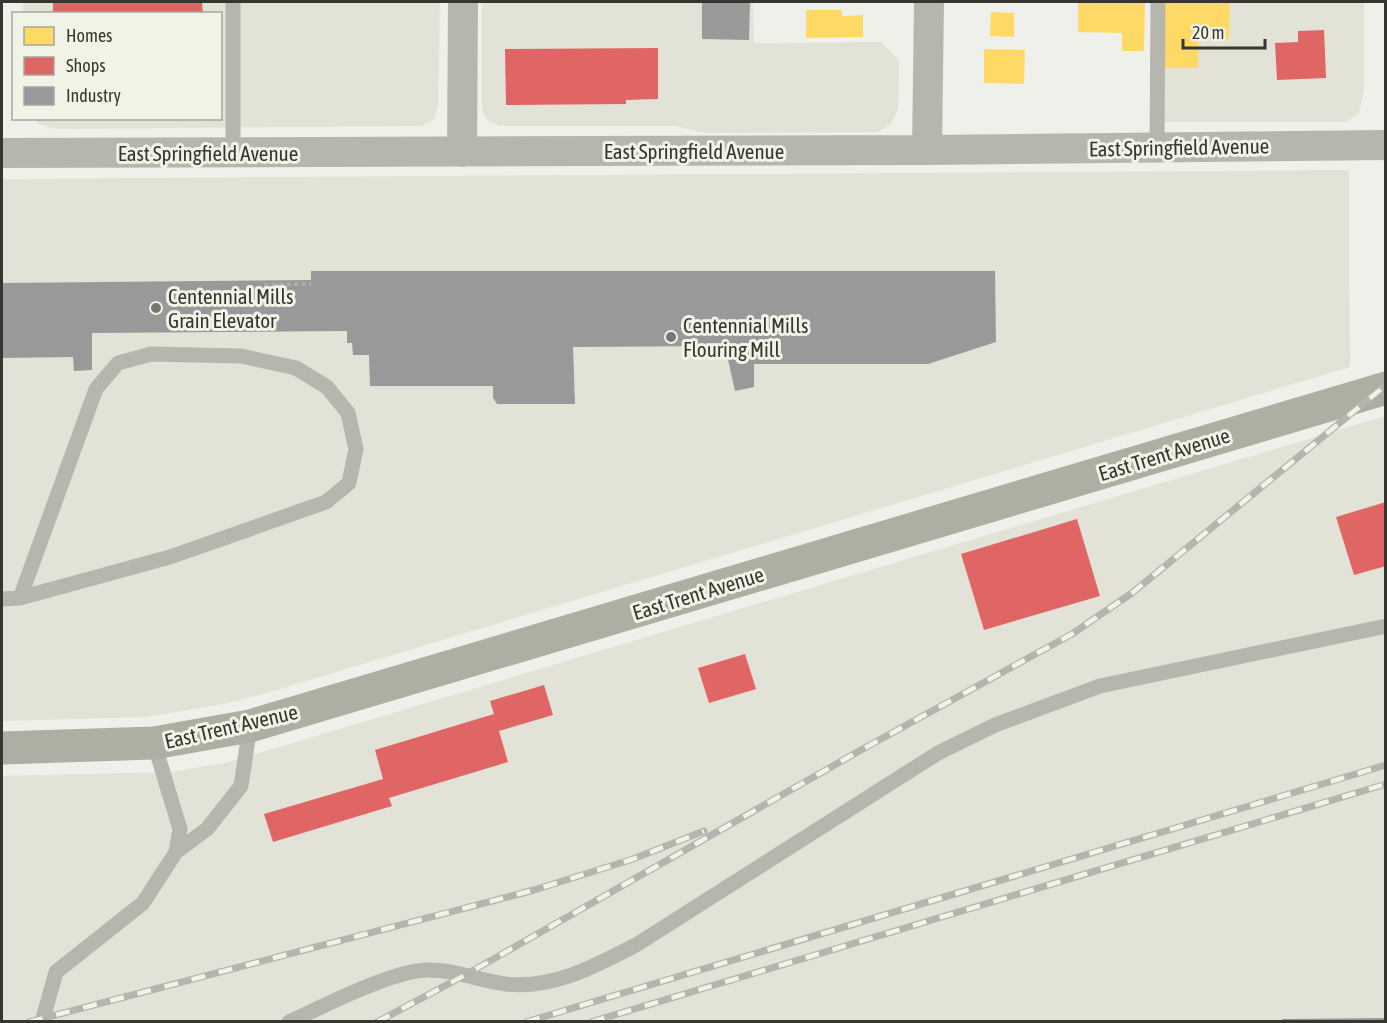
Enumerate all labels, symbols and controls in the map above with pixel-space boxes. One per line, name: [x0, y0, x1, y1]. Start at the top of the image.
legend: [12, 12, 222, 120]
scale bar: [1183, 12, 1266, 50]
text: 20 m: [1192, 22, 1224, 43]
text: Homes: [66, 25, 112, 46]
text: Shops: [66, 55, 106, 76]
text: Industry: [66, 85, 121, 106]
street label: East Springfield Avenue: [1089, 133, 1269, 161]
street label: East Springfield Avenue: [604, 139, 784, 163]
street label: East Springfield Avenue: [118, 141, 298, 165]
place label: Centennial Mills Grain Elevator: [168, 284, 293, 332]
marker: Centennial Mills Grain Elevator: [149, 301, 163, 315]
place label: Centennial Mills Flouring Mill: [683, 313, 808, 361]
marker: Centennial Mills Flouring Mill: [664, 330, 678, 344]
street label: East Trent Avenue: [1095, 423, 1233, 485]
street label: East Trent Avenue: [629, 562, 767, 624]
street label: East Trent Avenue: [162, 699, 300, 753]

